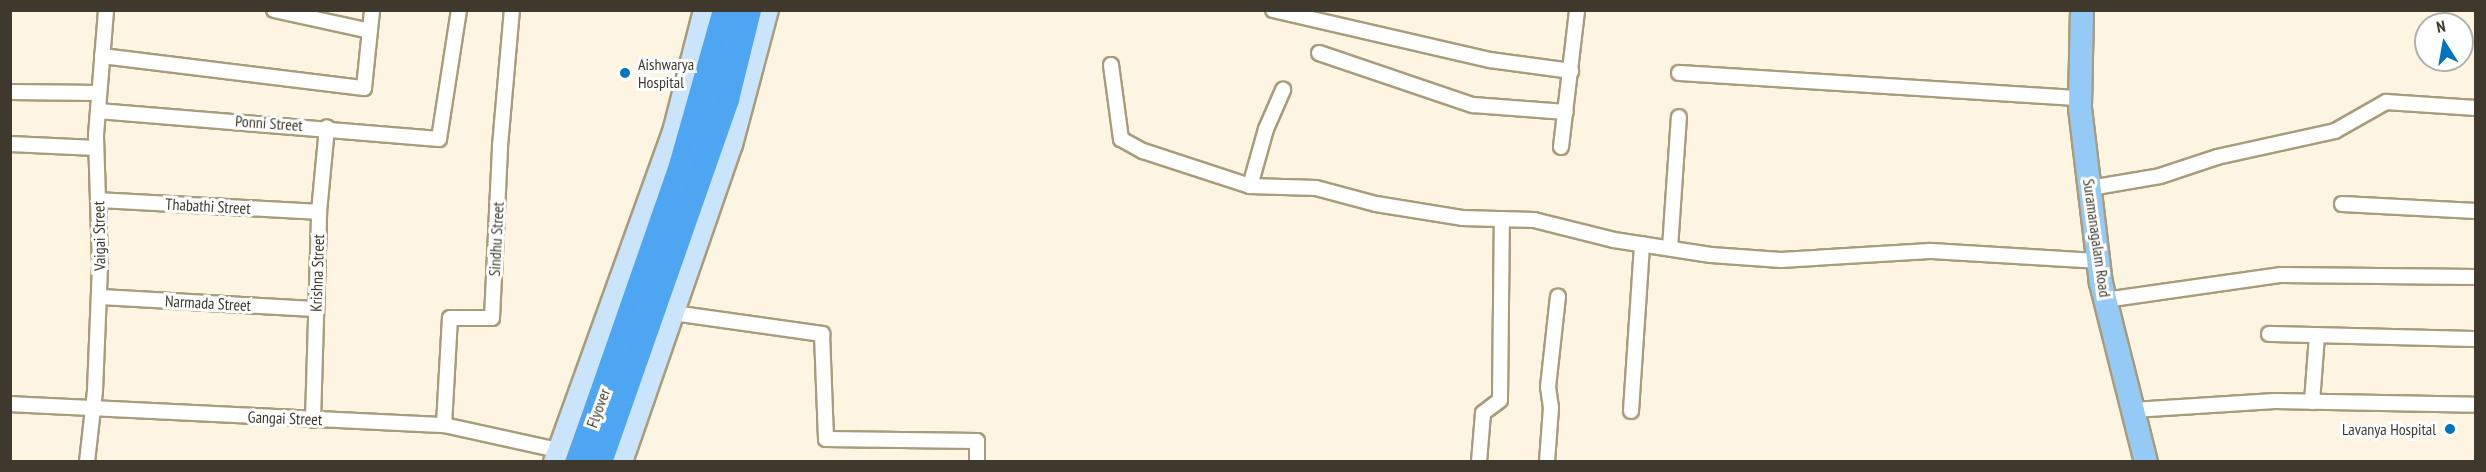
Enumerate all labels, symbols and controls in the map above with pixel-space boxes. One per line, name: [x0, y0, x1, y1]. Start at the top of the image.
north arrow: [2414, 12, 2474, 72]
text: N: [2435, 16, 2447, 37]
place label: Aishwarya Hospital: [638, 54, 694, 92]
marker: Aishwarya Hospital: [616, 64, 634, 82]
street label: Ponni Street: [235, 111, 303, 135]
street label: Suramanagalam Road: [2079, 178, 2115, 298]
street label: Thabathi Street: [165, 194, 251, 218]
street label: Vaigai Street: [89, 201, 109, 271]
street label: Sindhu Street: [484, 201, 508, 277]
street label: Krishna Street: [306, 234, 328, 312]
street label: Narmada Street: [165, 291, 251, 315]
street label: Flyover: [582, 386, 614, 430]
street label: Gangai Street: [247, 407, 323, 429]
place label: Lavanya Hospital: [2342, 419, 2436, 439]
marker: Lavanya Hospital: [2441, 420, 2459, 438]

